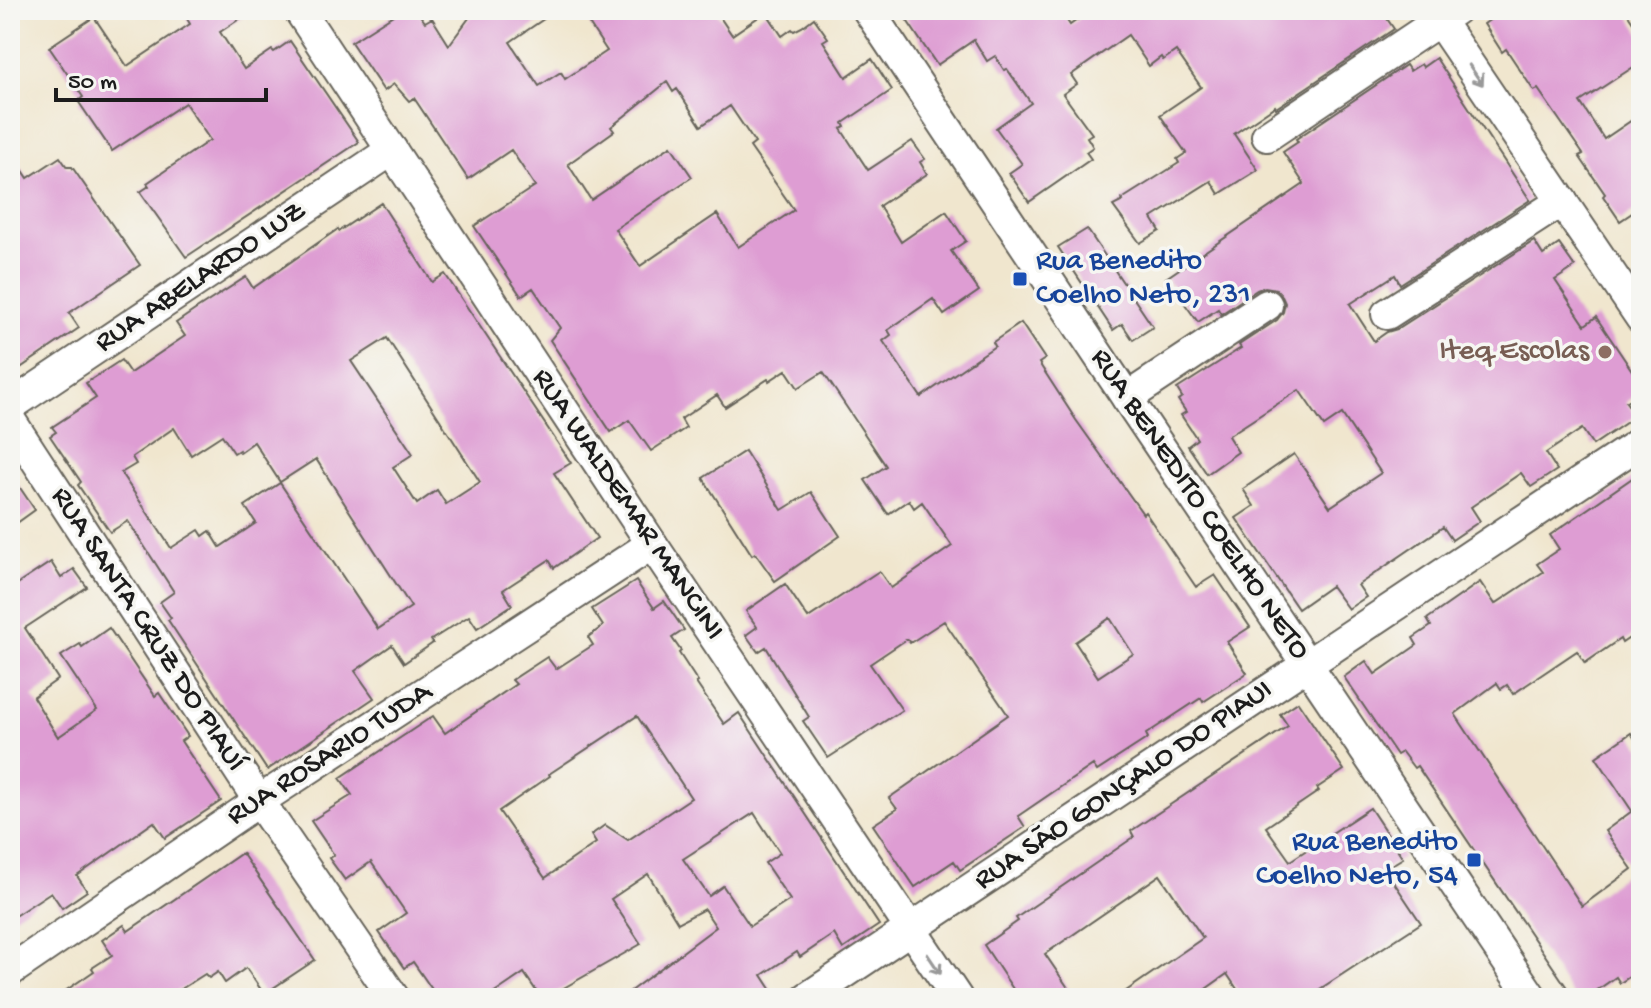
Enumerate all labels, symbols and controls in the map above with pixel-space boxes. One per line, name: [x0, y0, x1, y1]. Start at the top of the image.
scale bar: [56, 52, 266, 102]
one-way arrow: [1468, 63, 1484, 85]
text: 50 m: [68, 69, 117, 98]
street label: RUA ABELARDO LUZ: [89, 194, 313, 361]
place label: Rua Benedito Coelho Neto, 231: [1036, 245, 1251, 314]
marker: Rua Benedito Coelho Neto, 231: [1011, 270, 1029, 288]
place label: Iteq Escolas: [1439, 335, 1590, 370]
street label: RUA BENEDITO COELHO NETO: [1082, 343, 1316, 667]
marker: Iteq Escolas: [1596, 343, 1614, 361]
street label: RUA WALDEMAR MANCINI: [523, 363, 731, 647]
street label: RUA SANTA CRUZ DO PIAUÍ: [42, 481, 252, 779]
street label: RUA SÃO GONÇALO DO PIAUI: [968, 673, 1280, 899]
street label: RUA ROSARIO TUDA: [221, 675, 440, 834]
place label: Rua Benedito Coelho Neto, 54: [1256, 826, 1458, 895]
marker: Rua Benedito Coelho Neto, 54: [1465, 851, 1483, 869]
one-way arrow: [926, 952, 942, 974]

